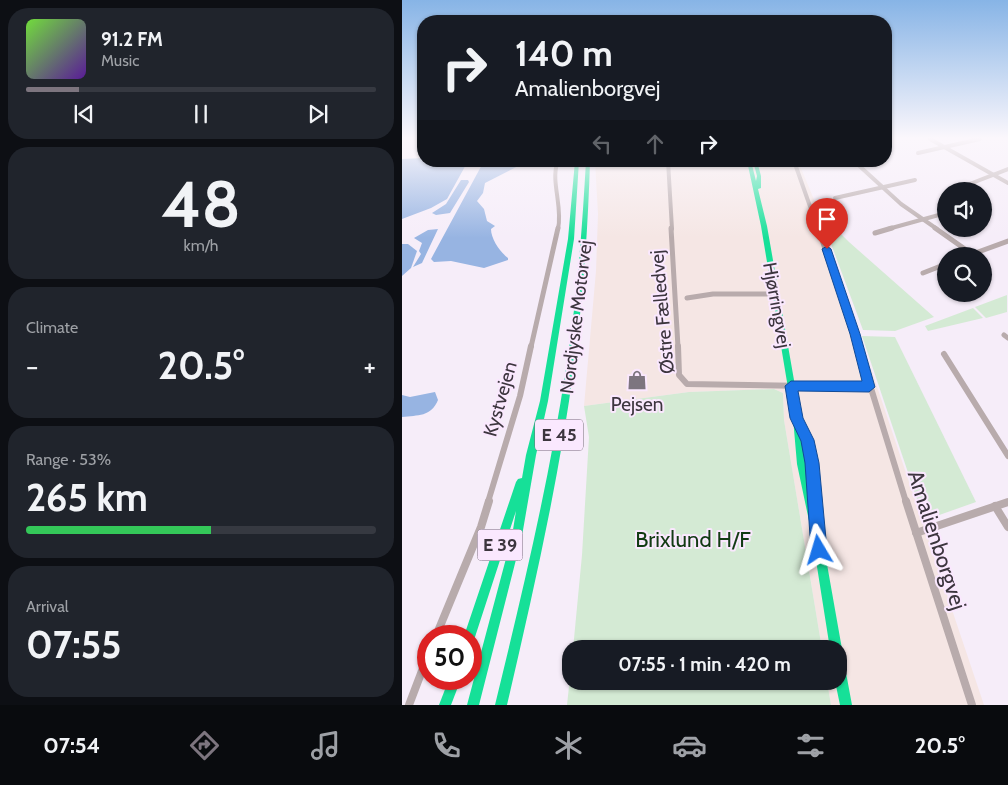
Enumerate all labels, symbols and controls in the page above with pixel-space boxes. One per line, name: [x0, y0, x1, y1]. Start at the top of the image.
text: 91.2 FM: [101, 28, 163, 51]
text: 140 m: [515, 32, 613, 75]
icon: right: [432, 35, 497, 100]
text: Music: [101, 51, 139, 70]
text: Amalienborgvej: [515, 75, 660, 102]
icon: previous: [70, 100, 98, 128]
icon: pause: [187, 100, 215, 128]
icon: next: [304, 100, 332, 128]
icon: left: [588, 130, 616, 158]
icon: ahead: [641, 130, 669, 158]
icon: right: [694, 130, 722, 158]
text: 48: [161, 164, 241, 243]
map controls: [937, 182, 992, 302]
button: sound: [937, 182, 992, 237]
pin: [806, 198, 848, 249]
icon: arrive: [813, 205, 841, 233]
text: km/h: [183, 236, 219, 255]
street label: Nordjyske Motorvej: [555, 239, 597, 395]
button: search: [937, 247, 992, 302]
street label: Østre Fælledvej: [645, 249, 679, 375]
street label: Hjørringvej: [758, 260, 796, 350]
text: Climate: [26, 318, 78, 337]
text: 20.5°: [158, 342, 244, 389]
text: −: [26, 349, 38, 383]
text: +: [364, 349, 376, 383]
street label: Kystvejen: [478, 359, 522, 439]
shop icon: Pejsen: [626, 369, 648, 391]
place label: Pejsen: [611, 393, 663, 416]
road number: E 45: [535, 420, 583, 450]
text: Range · 53%: [26, 450, 111, 469]
street label: Amalienborgvej: [902, 467, 972, 613]
text: 265 km: [26, 474, 148, 521]
position arrow: [792, 523, 844, 575]
park label: Brixlund H/F: [635, 526, 751, 553]
road number: E 39: [478, 530, 522, 560]
text: Arrival: [26, 597, 69, 616]
text: 07:55: [26, 621, 121, 668]
speed limit sign: 50: [417, 625, 482, 690]
text: 07:55 · 1 min · 420 m: [618, 653, 791, 676]
icon: directions: [187, 728, 222, 763]
icon: music: [308, 728, 343, 763]
icon: phone: [429, 728, 464, 763]
icon: climate: [551, 728, 586, 763]
icon: car: [672, 728, 707, 763]
icon: filters: [793, 728, 828, 763]
text: 07:54: [43, 732, 100, 759]
text: 20.5°: [915, 732, 965, 759]

